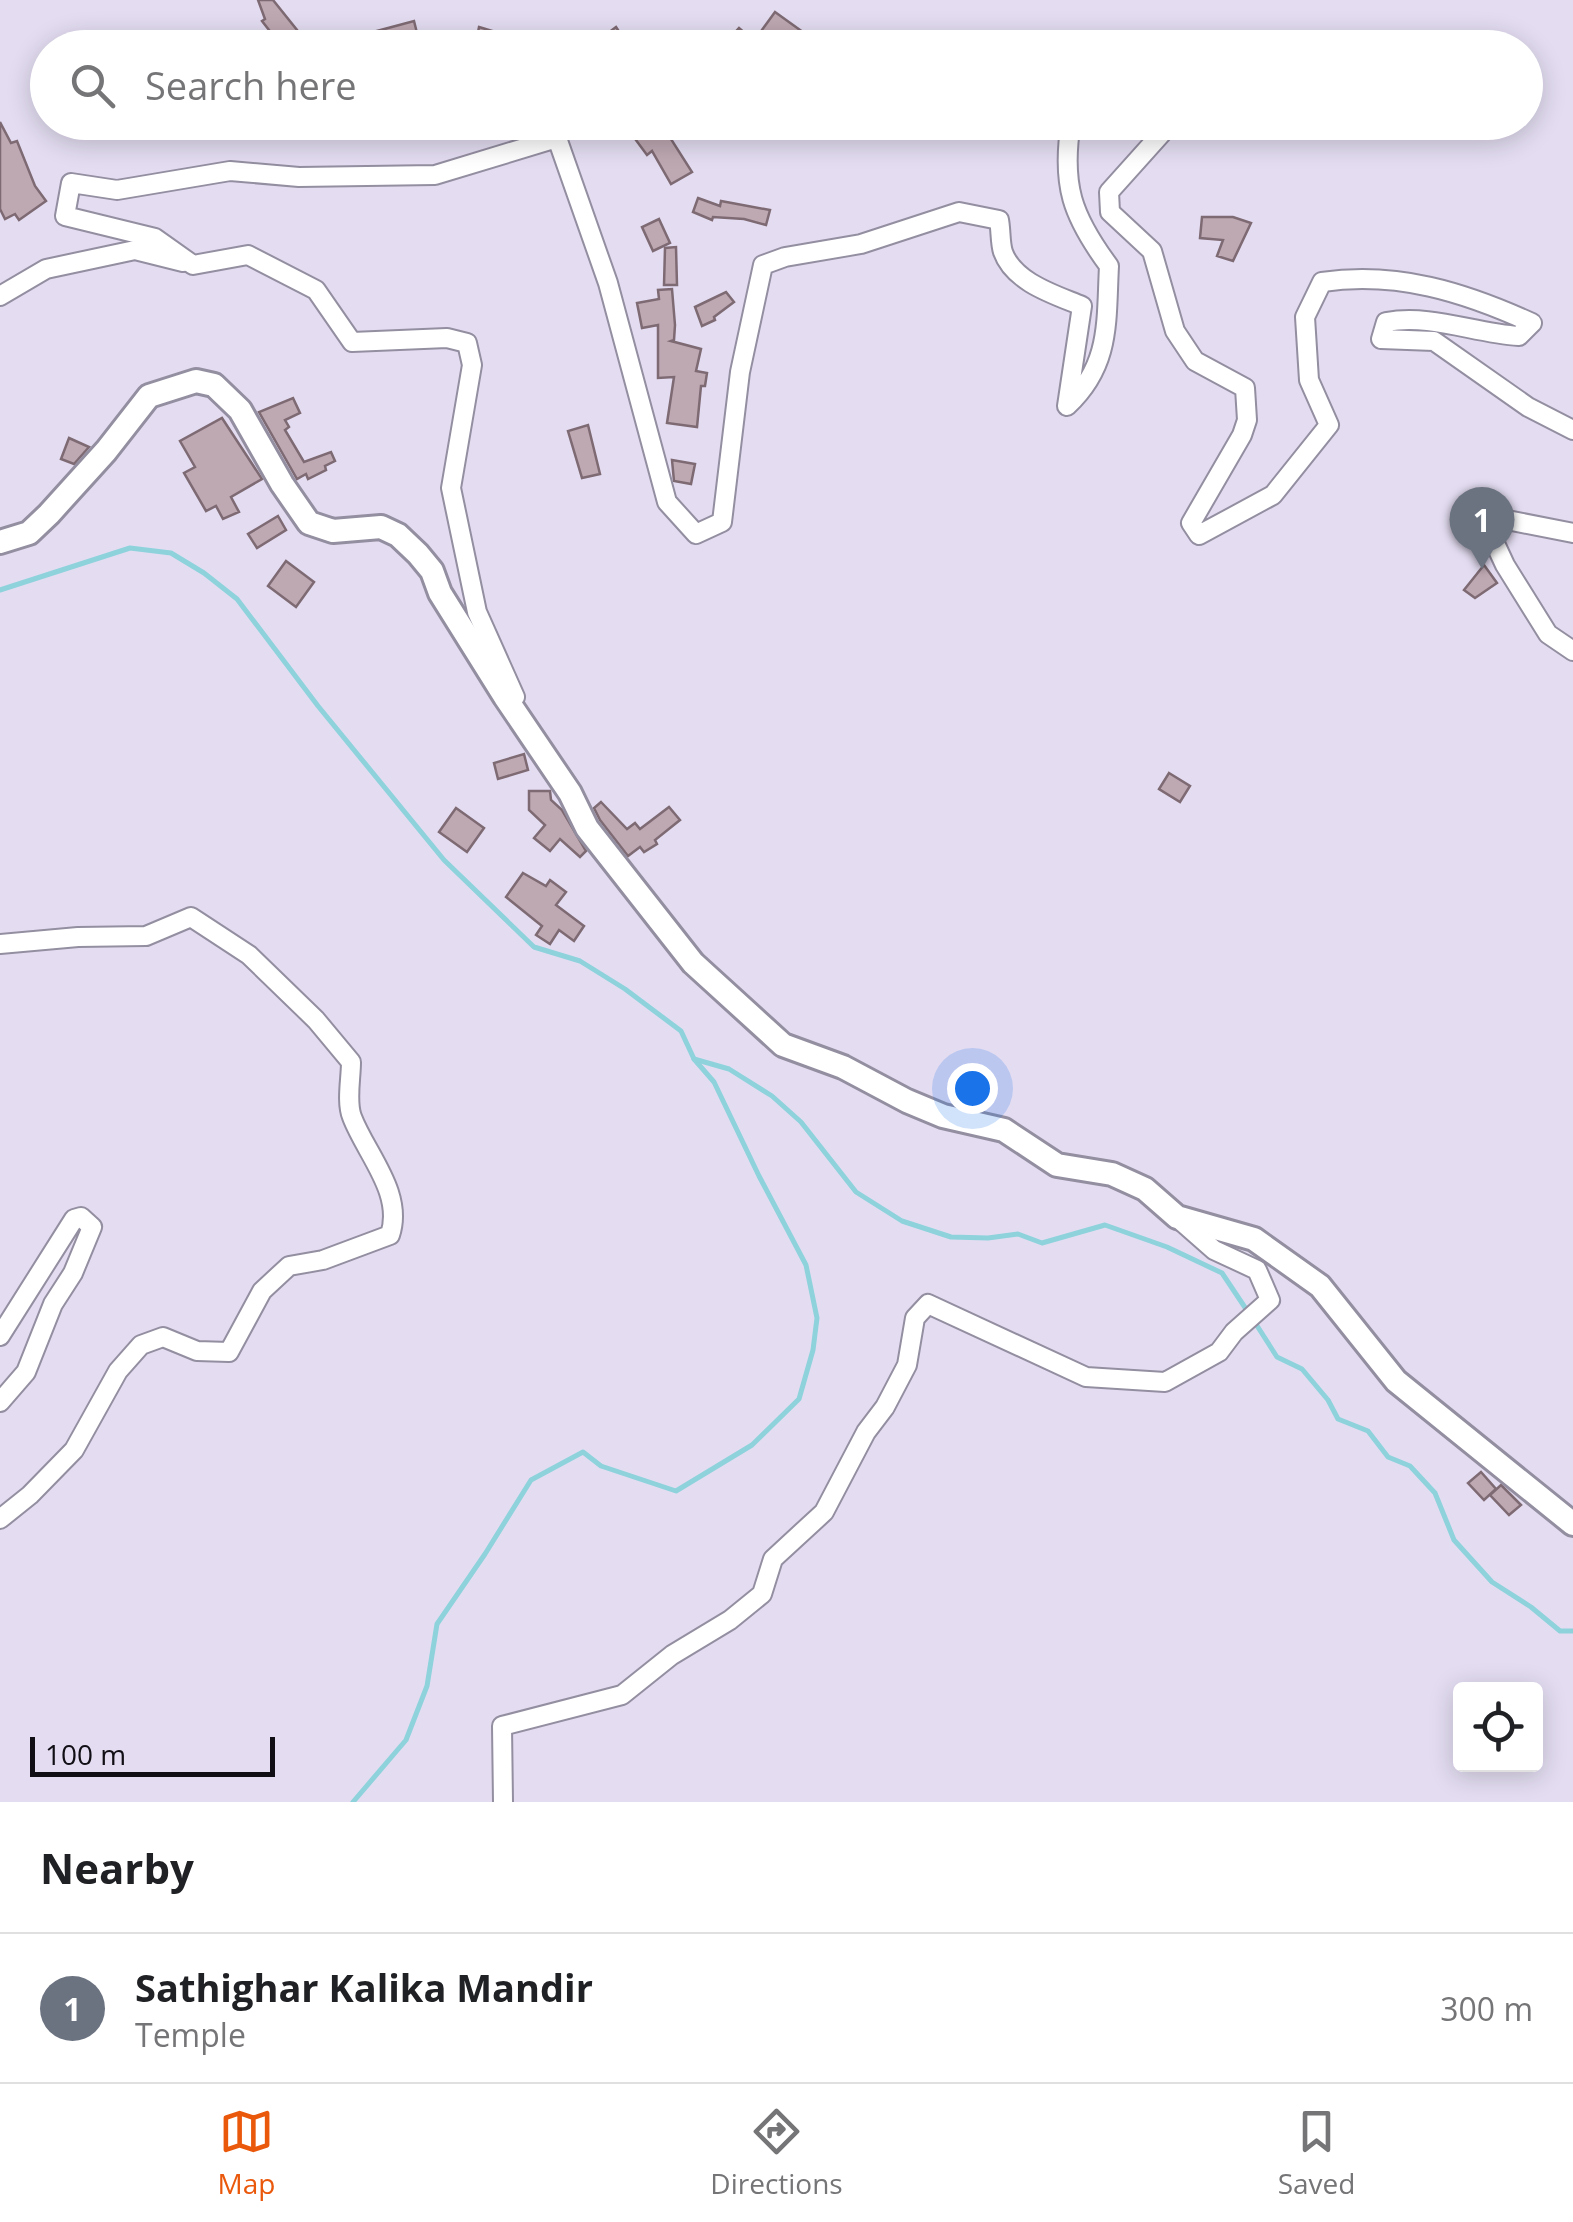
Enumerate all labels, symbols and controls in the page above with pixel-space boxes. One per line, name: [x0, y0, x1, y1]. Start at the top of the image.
search box: [30, 30, 1543, 140]
icon: search: [65, 58, 120, 113]
text: Search here: [145, 59, 357, 111]
pin: 1: [1450, 486, 1514, 569]
your location: [947, 1063, 998, 1114]
map controls: [1453, 1682, 1543, 1772]
button: locate: [1453, 1682, 1543, 1772]
scale bar: [30, 1732, 275, 1776]
text: 100 m: [45, 1735, 126, 1773]
text: Nearby: [40, 1839, 194, 1896]
text: Sathighar Kalika Mandir: [135, 1961, 593, 2013]
text: 1: [63, 1987, 82, 2030]
text: 300 m: [1440, 1987, 1533, 2030]
text: Temple: [135, 2013, 246, 2056]
tab: Map: [217, 2104, 275, 2202]
tab: Directions: [710, 2104, 843, 2202]
tab: Saved: [1278, 2104, 1355, 2202]

